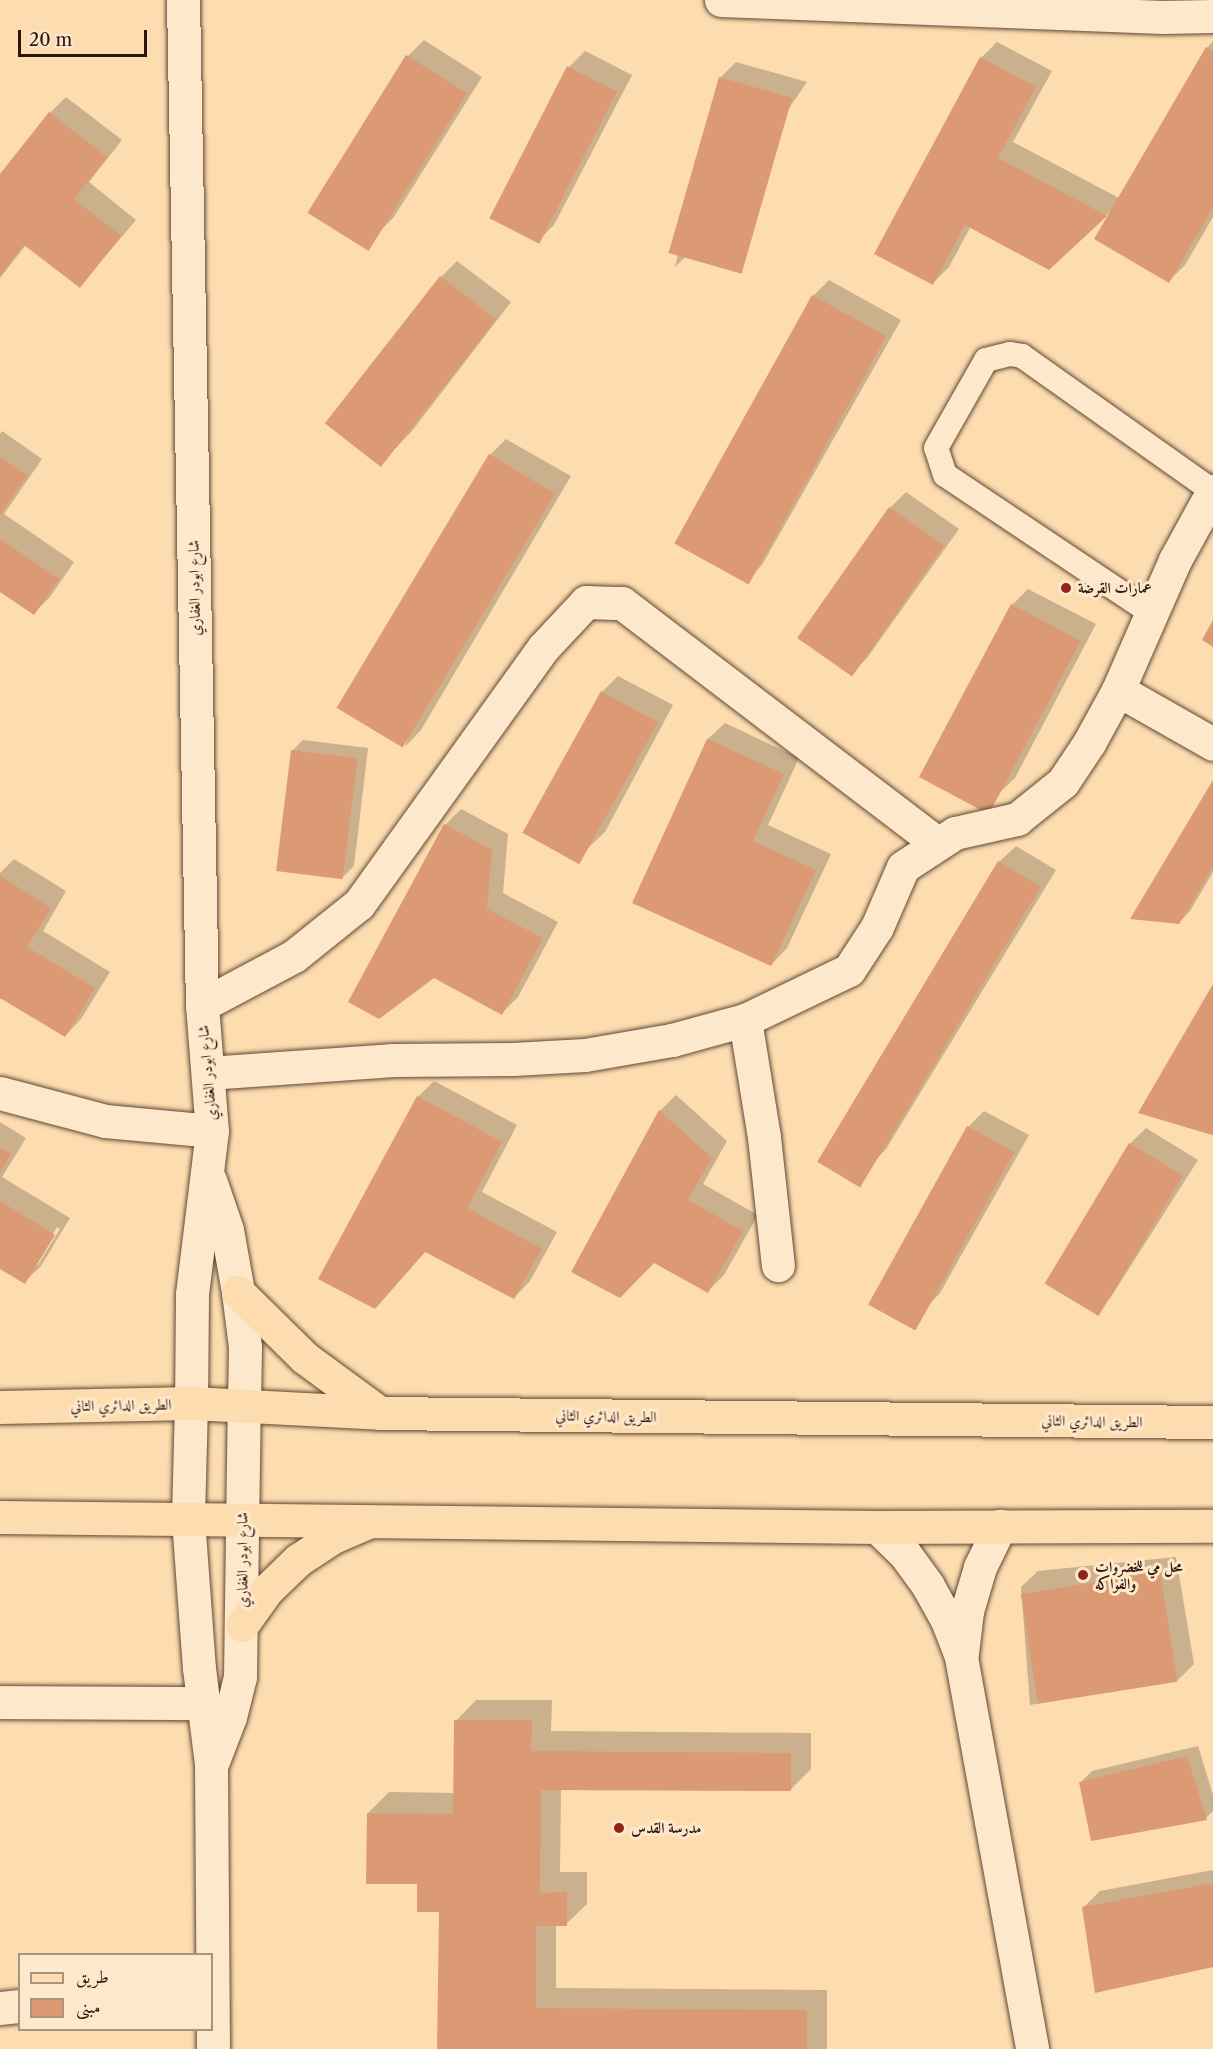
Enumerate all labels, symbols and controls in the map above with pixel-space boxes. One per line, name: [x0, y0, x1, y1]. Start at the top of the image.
scale bar: [21, 18, 150, 56]
text: 20 m: [29, 29, 72, 51]
street label: شارع ابودر الغفاري: [184, 540, 204, 636]
place label: عمارات القرضة: [1078, 579, 1152, 597]
marker: عمارات القرضة: [1059, 581, 1073, 595]
street label: شارع ابودر الغفاري: [194, 1024, 220, 1122]
street label: الطريق الدائري الثاني: [70, 1395, 172, 1415]
street label: الطريق الدائري الثاني: [555, 1406, 657, 1426]
street label: الطريق الدائري الثاني: [1041, 1411, 1143, 1431]
street label: شارع ابودر الغفاري: [233, 1512, 251, 1608]
place label: محل مي للخضروات والفواكه: [1095, 1557, 1183, 1592]
marker: محل مي للخضروات والفواكه: [1076, 1568, 1090, 1582]
place label: مدرسة القدس: [631, 1819, 701, 1837]
marker: مدرسة القدس: [612, 1821, 626, 1835]
legend: [18, 1953, 213, 2031]
text: طريق: [76, 1966, 109, 1988]
text: مبنى: [76, 1996, 101, 2018]

